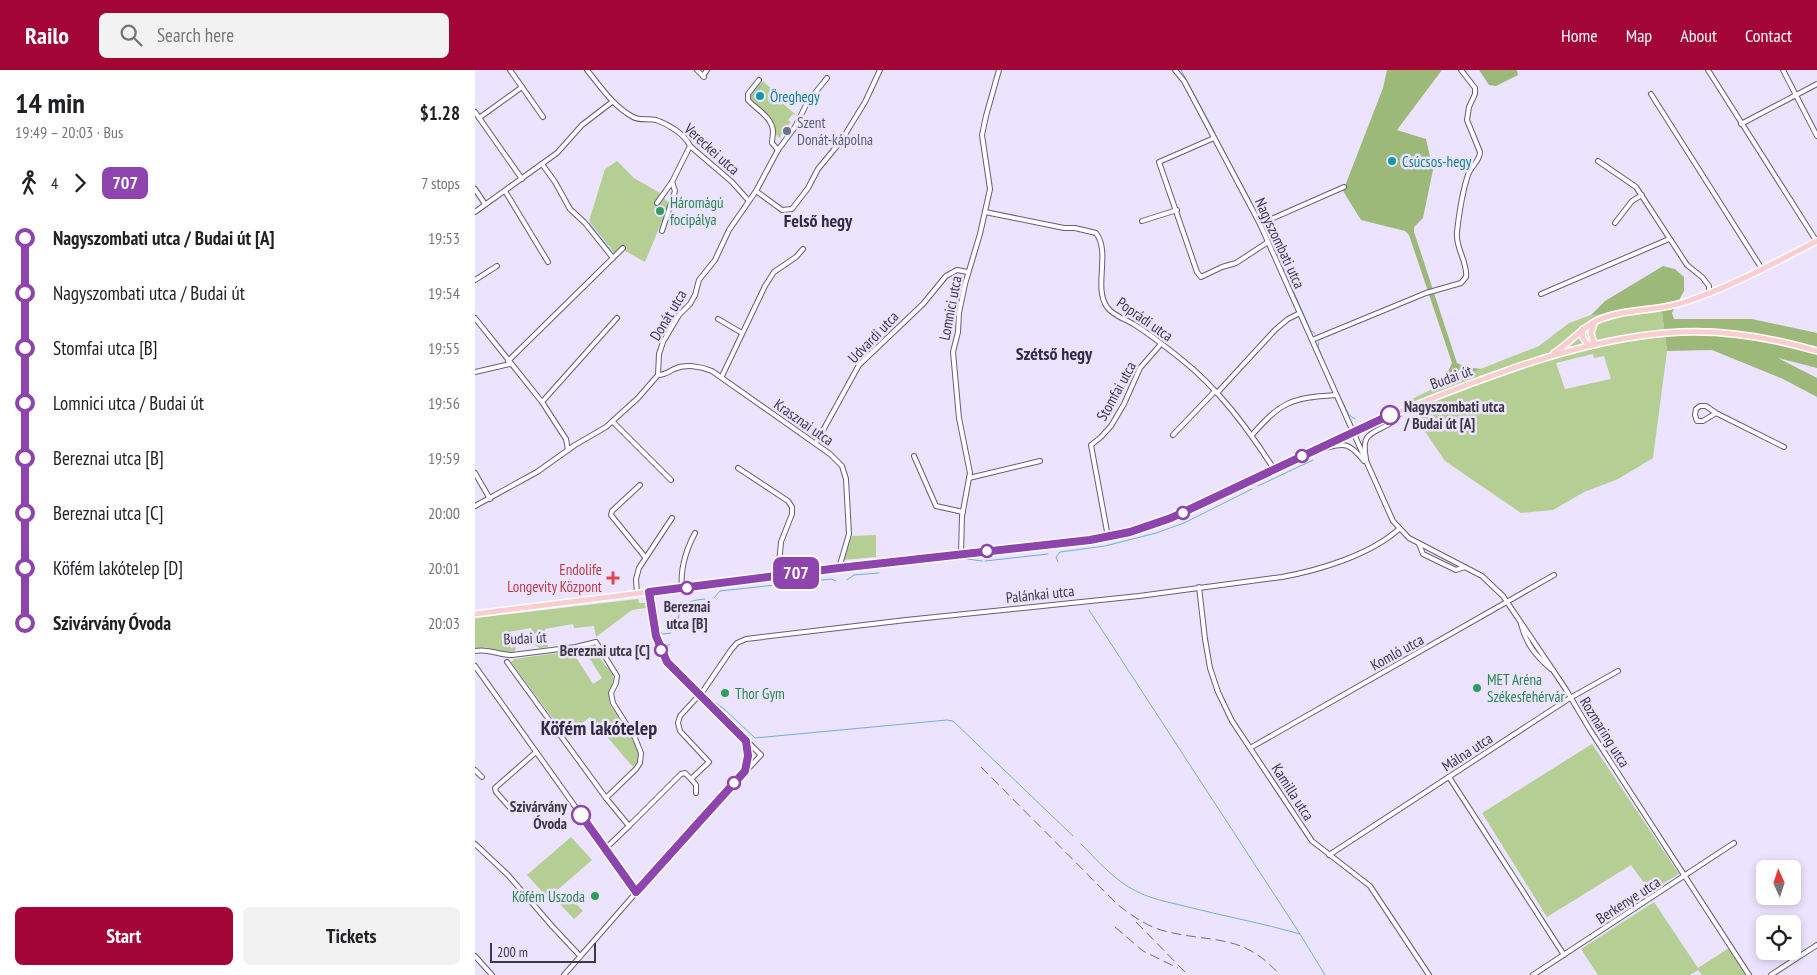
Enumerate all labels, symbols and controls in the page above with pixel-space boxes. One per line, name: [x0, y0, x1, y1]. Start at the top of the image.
search box: [99, 13, 449, 58]
text: Railo: [25, 20, 69, 51]
icon: search: [117, 21, 145, 49]
text: Search here: [157, 23, 234, 47]
text: Home: [1561, 24, 1598, 47]
text: Map: [1626, 24, 1652, 47]
text: About: [1680, 24, 1717, 47]
text: Contact: [1745, 24, 1792, 47]
text: 14 min: [15, 84, 85, 121]
place label: Öreghegy: [770, 87, 820, 106]
marker: Öreghegy: [754, 90, 766, 102]
text: $1.28: [420, 101, 460, 125]
place label: Szent Donát-kápolna: [797, 113, 873, 149]
street label: Vereckei utca: [680, 118, 744, 179]
text: 19:49 – 20:03 · Bus: [15, 122, 123, 142]
marker: Szent Donát-kápolna: [781, 125, 793, 137]
place label: Csúcsos-hegy: [1402, 152, 1472, 171]
marker: Csúcsos-hegy: [1386, 155, 1398, 167]
icon: walk: [15, 169, 43, 197]
icon: forward: [66, 169, 94, 197]
text: 707: [112, 171, 138, 194]
text: 4: [51, 173, 58, 193]
text: 7 stops: [421, 173, 460, 193]
place label: Háromágú focipálya: [670, 193, 723, 229]
street label: Nagyszombati utca: [1251, 195, 1309, 291]
marker: Háromágú focipálya: [654, 205, 666, 217]
district label: Felső hegy: [784, 209, 853, 232]
text: Nagyszombati utca / Budai út [A]: [53, 226, 274, 250]
text: 19:53: [428, 228, 460, 248]
street label: Lomnici utca: [934, 274, 966, 342]
text: Nagyszombati utca / Budai út: [53, 281, 245, 305]
text: 19:54: [428, 283, 460, 303]
street label: Donát utca: [645, 286, 691, 344]
street label: Poprádi utca: [1113, 293, 1177, 345]
street label: Udvardi utca: [844, 307, 902, 367]
text: Stomfai utca [B]: [53, 336, 158, 360]
text: 19:55: [428, 338, 460, 358]
district label: Szétső hegy: [1016, 342, 1093, 365]
street label: Stomfai utca: [1092, 358, 1140, 424]
street label: Budai út: [1427, 361, 1475, 393]
text: Lomnici utca / Budai út: [53, 391, 204, 415]
text: 19:56: [428, 393, 460, 413]
street label: Krasznai utca: [770, 395, 838, 449]
place label: Nagyszombati utca / Budai út [A]: [1403, 397, 1505, 433]
marker: Nagyszombati utca / Budai út [A]: [1380, 405, 1400, 425]
text: Bereznai utca [B]: [53, 446, 164, 470]
text: 19:59: [428, 448, 460, 468]
unlabelled marker: [1295, 449, 1309, 463]
text: Bereznai utca [C]: [53, 501, 163, 525]
text: 20:00: [428, 503, 460, 523]
unlabelled marker: [1176, 506, 1190, 520]
unlabelled marker: [980, 544, 994, 558]
text: Köfém lakótelep [D]: [53, 556, 183, 580]
line badge: 707: [767, 557, 825, 589]
text: 20:01: [428, 558, 460, 578]
place label: Endolife Longevity Központ: [507, 560, 602, 596]
text: 707: [783, 561, 809, 584]
marker: Endolife Longevity Központ: [606, 571, 620, 585]
marker: Bereznai utca [B]: [680, 581, 694, 595]
street label: Palánkai utca: [1005, 581, 1075, 607]
place label: Bereznai utca [B]: [664, 597, 710, 633]
text: Szivárvány Óvoda: [53, 611, 171, 635]
text: 20:03: [428, 613, 460, 633]
street label: Budai út: [503, 627, 547, 649]
street label: Komló utca: [1367, 630, 1427, 674]
place label: Bereznai utca [C]: [560, 641, 650, 660]
marker: Bereznai utca [C]: [654, 643, 668, 657]
place label: MET Aréna Székesfehérvár: [1487, 670, 1565, 706]
marker: MET Aréna Székesfehérvár: [1471, 682, 1483, 694]
place label: Thor Gym: [735, 684, 785, 703]
marker: Thor Gym: [719, 687, 731, 699]
street label: Rozmaring utca: [1576, 693, 1634, 771]
district label: Köfém lakótelep: [541, 715, 657, 741]
street label: Málna utca: [1438, 729, 1496, 775]
street label: Kamilla utca: [1268, 760, 1318, 824]
unlabelled marker: [727, 776, 741, 790]
place label: Szivárvány Óvoda: [510, 797, 568, 833]
marker: Szivárvány Óvoda: [571, 805, 591, 825]
north arrow: [1756, 860, 1801, 905]
map controls: [1756, 860, 1801, 960]
street label: Berkenye utca: [1592, 872, 1664, 928]
place label: Köfém Uszoda: [512, 887, 585, 906]
marker: Köfém Uszoda: [589, 890, 601, 902]
button: Start: [15, 907, 233, 965]
button: Tickets: [243, 907, 460, 965]
button: locate: [1756, 915, 1801, 960]
scale bar: [490, 940, 596, 963]
text: 200 m: [497, 943, 528, 961]

